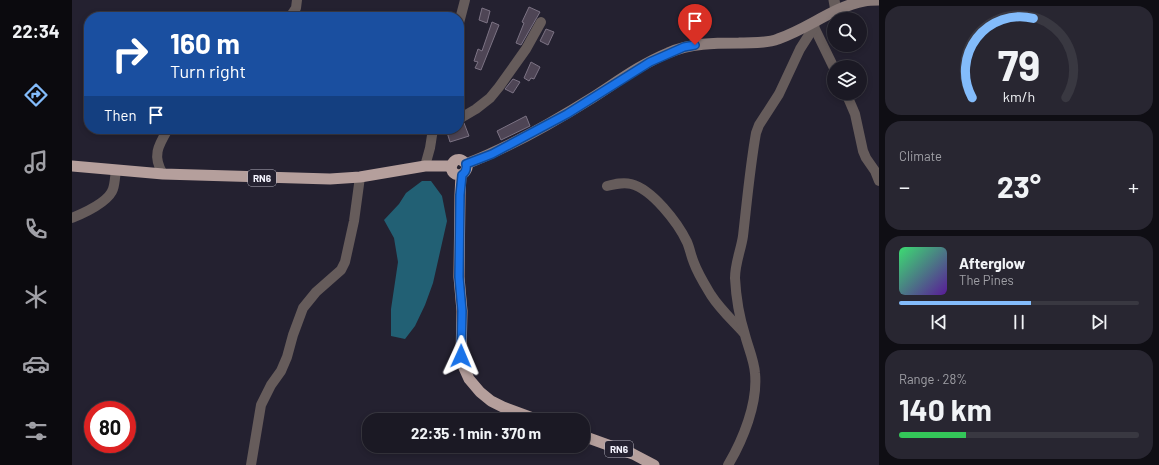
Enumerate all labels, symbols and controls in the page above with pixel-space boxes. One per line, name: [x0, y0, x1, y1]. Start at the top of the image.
pin: [678, 4, 712, 45]
icon: arrive: [684, 10, 706, 32]
map controls: [827, 12, 867, 100]
button: search: [827, 12, 867, 52]
text: 22:34: [12, 20, 60, 42]
text: 160 m: [170, 26, 240, 60]
icon: right: [104, 28, 156, 80]
text: 79: [998, 39, 1040, 89]
text: Turn right: [170, 60, 246, 82]
button: layers: [827, 60, 867, 100]
icon: directions: [22, 81, 50, 109]
text: km/h: [1003, 88, 1035, 105]
icon: arrive: [145, 104, 167, 126]
text: Then: [104, 106, 137, 124]
icon: music: [22, 148, 50, 176]
text: Climate: [899, 148, 942, 164]
text: 23°: [997, 168, 1041, 204]
road number: RN6: [248, 170, 276, 186]
text: −: [899, 173, 910, 199]
text: +: [1128, 173, 1139, 199]
icon: phone: [22, 215, 50, 243]
text: Afterglow: [959, 254, 1025, 272]
text: The Pines: [959, 272, 1014, 288]
icon: climate: [22, 283, 50, 311]
icon: previous: [928, 311, 950, 333]
icon: pause: [1008, 311, 1030, 333]
icon: next: [1088, 311, 1110, 333]
position arrow: [440, 335, 482, 377]
icon: car: [22, 350, 50, 378]
text: Range · 28%: [899, 371, 967, 387]
text: 140 km: [899, 391, 992, 427]
speed limit sign: 80: [84, 401, 136, 453]
icon: filters: [22, 417, 50, 445]
text: 22:35 · 1 min · 370 m: [411, 424, 541, 442]
road number: RN6: [605, 441, 633, 457]

